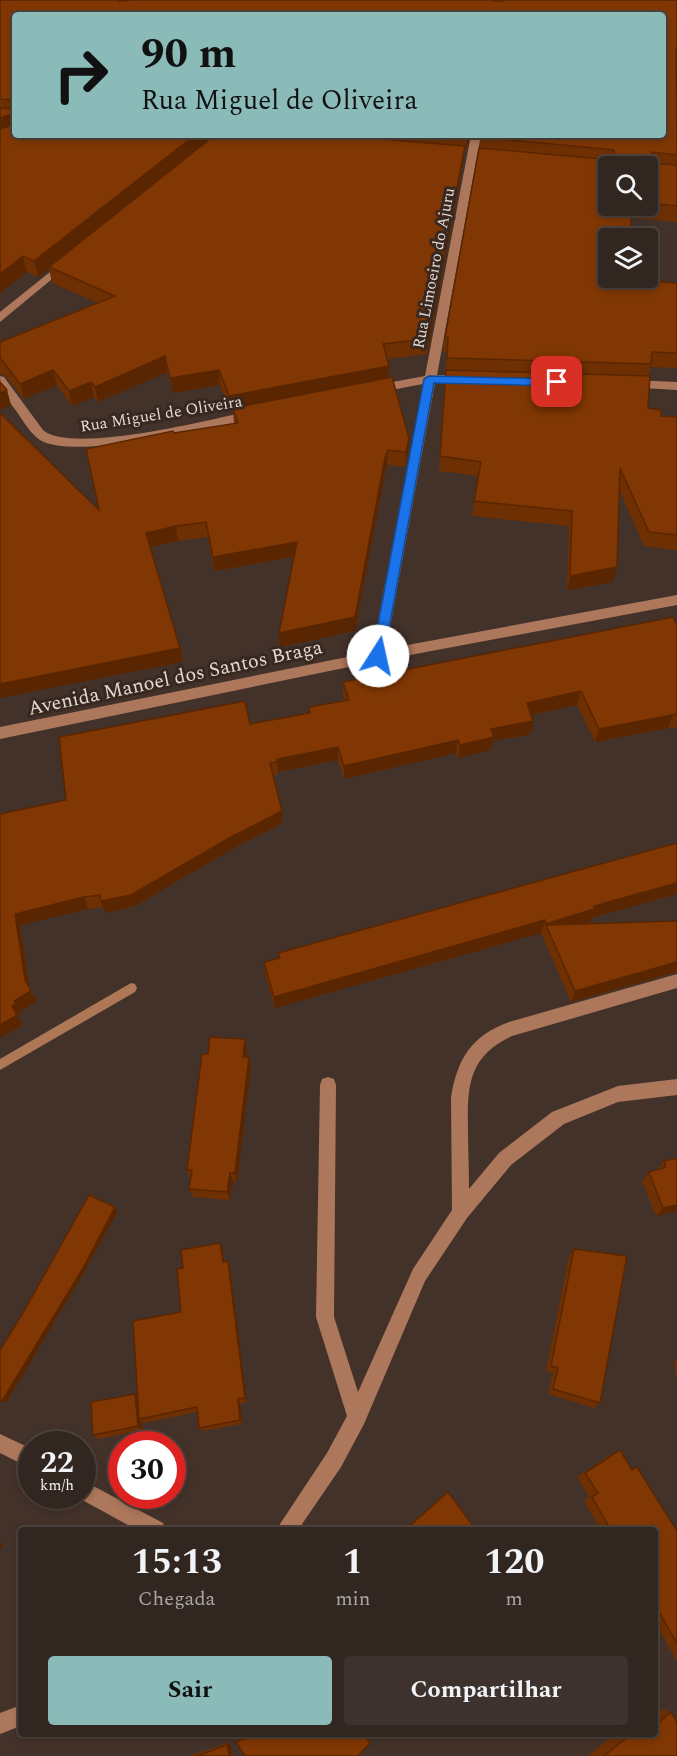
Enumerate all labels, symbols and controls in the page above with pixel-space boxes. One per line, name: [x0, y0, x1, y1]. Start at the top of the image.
text: 90 m: [141, 23, 236, 86]
icon: right: [42, 36, 120, 114]
text: Rua Miguel de Oliveira: [141, 80, 418, 122]
map controls: [598, 156, 658, 288]
button: search: [598, 156, 658, 216]
street label: Rua Limoeiro do Ajuru: [407, 186, 461, 351]
button: layers: [598, 228, 658, 288]
pin: [531, 356, 582, 407]
icon: arrive: [540, 365, 573, 398]
street label: Rua Miguel de Oliveira: [78, 389, 244, 439]
position arrow: [346, 624, 410, 688]
street label: Avenida Manoel dos Santos Braga: [25, 632, 325, 724]
speed limit sign: 30: [108, 1431, 186, 1509]
text: 22: [40, 1440, 74, 1486]
text: km/h: [40, 1474, 74, 1497]
text: 15:13: [131, 1535, 222, 1590]
text: 1: [343, 1535, 363, 1590]
text: 120: [484, 1535, 544, 1590]
text: Chegada: [138, 1584, 215, 1614]
text: min: [335, 1584, 370, 1614]
text: m: [506, 1584, 523, 1614]
button: Sair: [48, 1656, 332, 1725]
button: Compartilhar: [344, 1656, 628, 1725]

